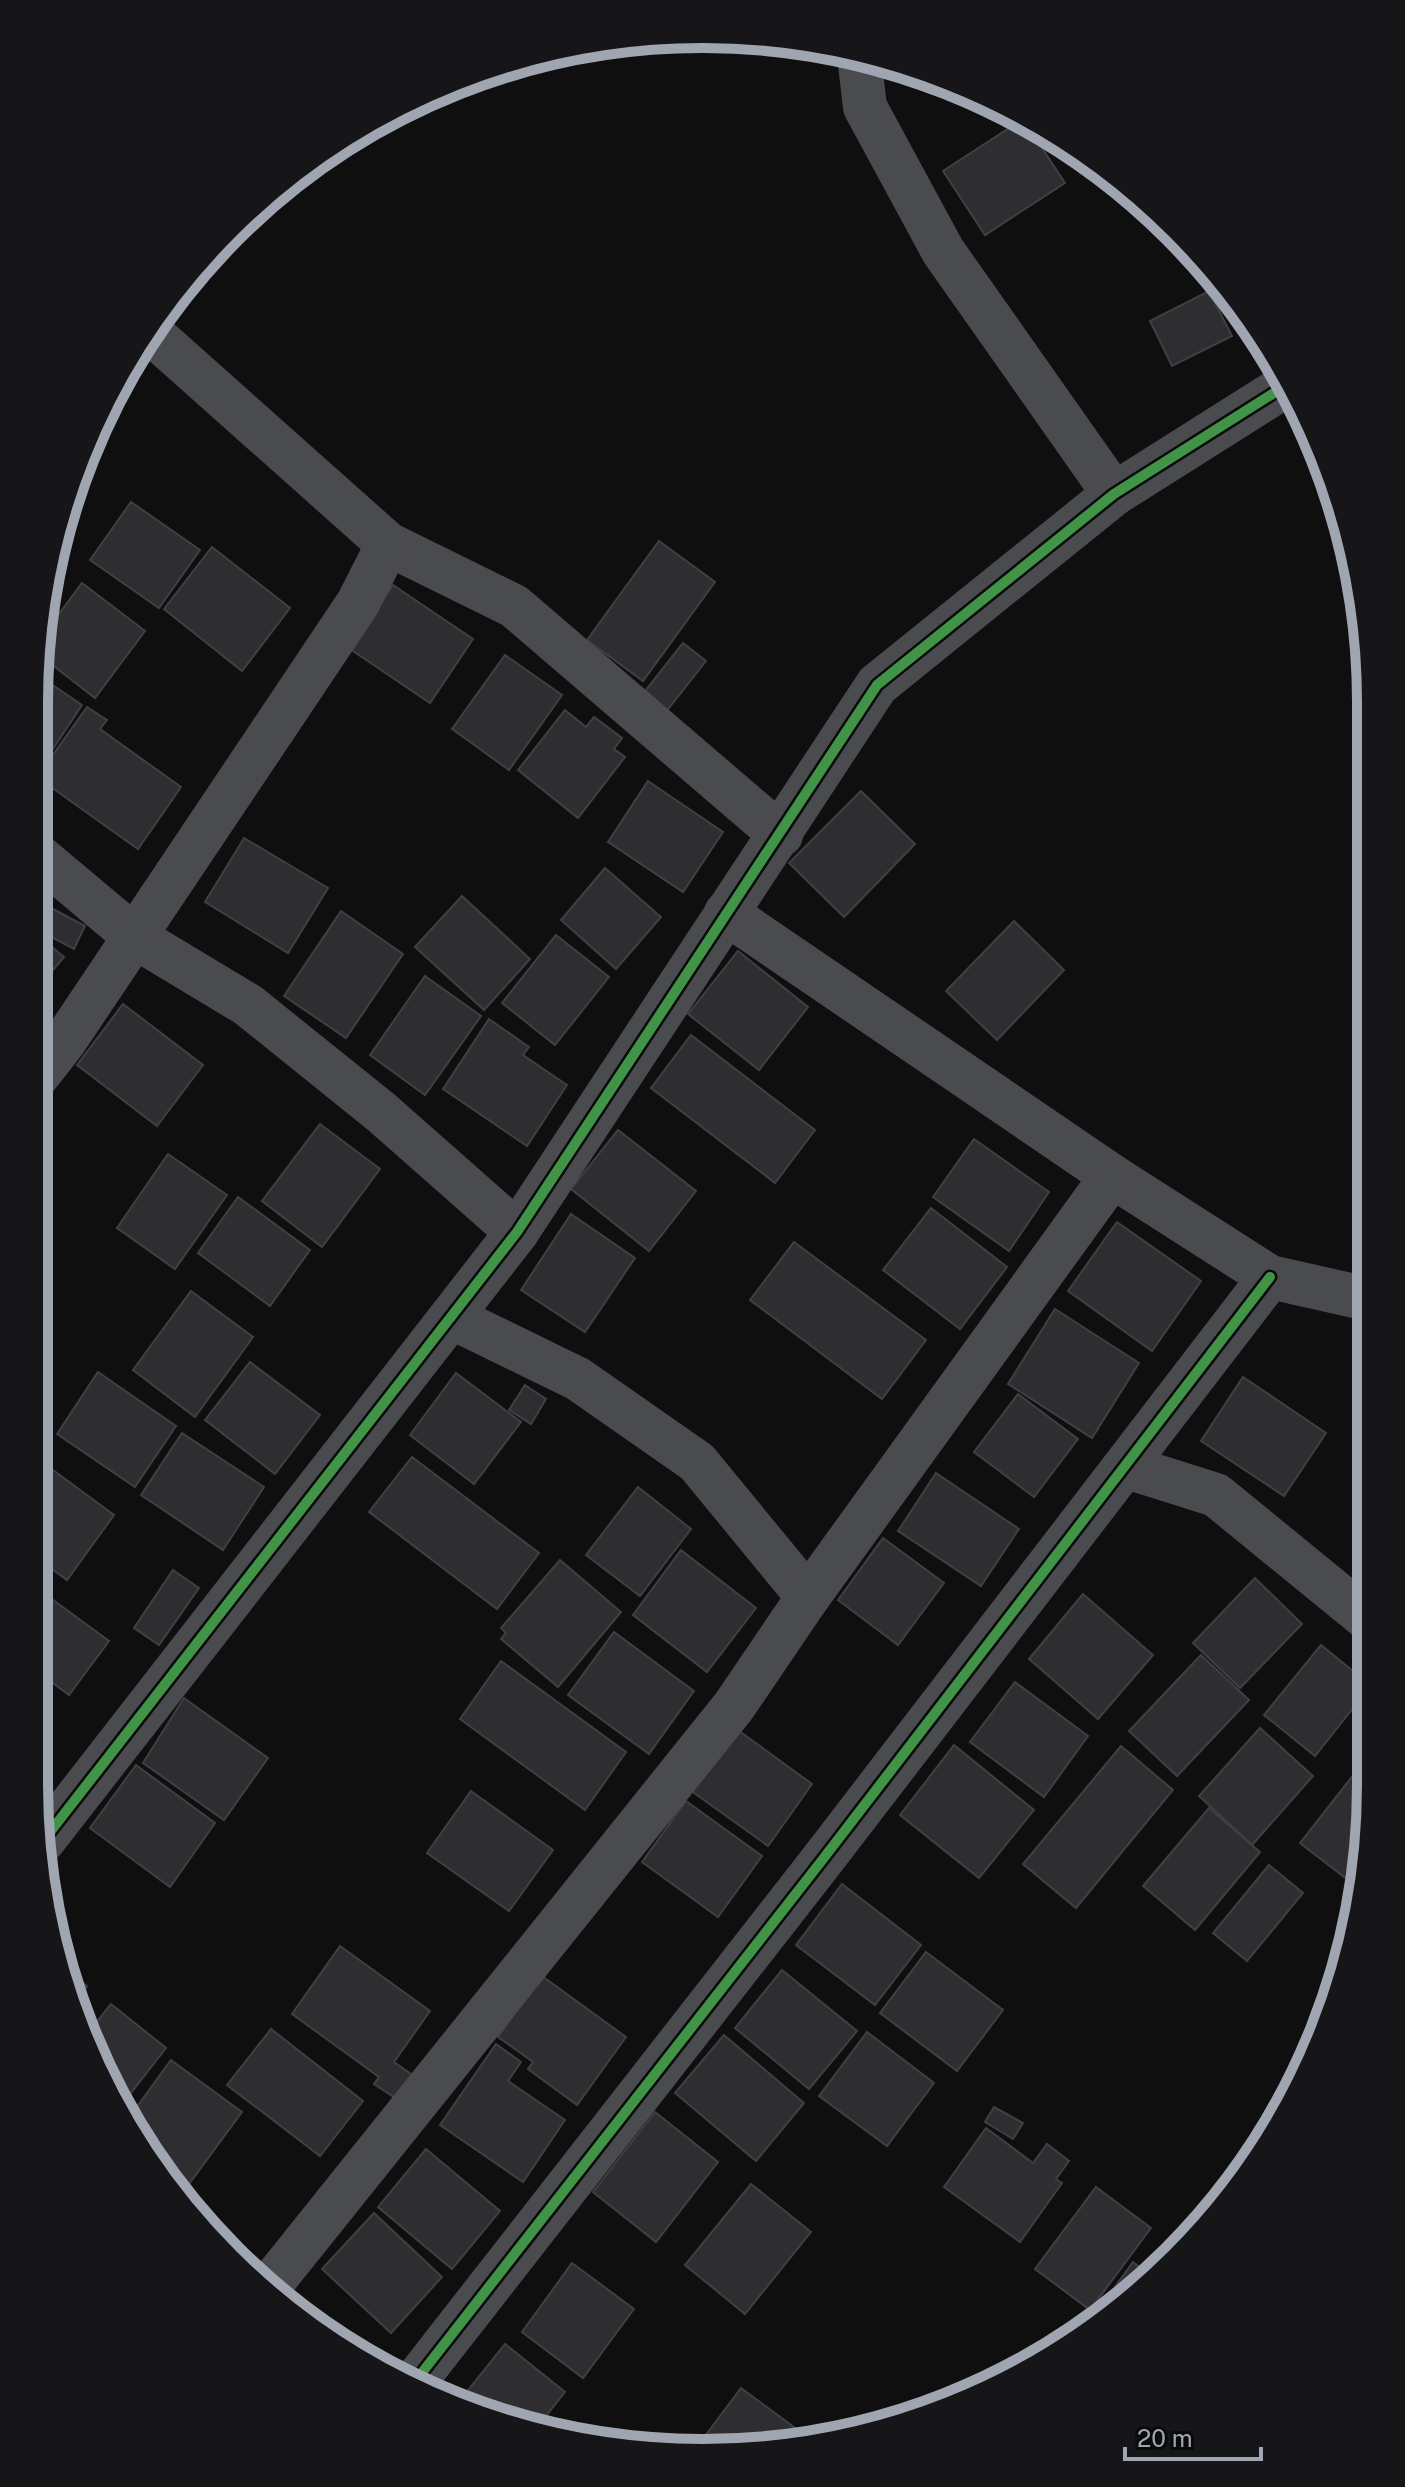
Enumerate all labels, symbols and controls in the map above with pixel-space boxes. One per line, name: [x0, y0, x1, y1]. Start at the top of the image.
scale bar: [1125, 2411, 1261, 2461]
text: 20 m: [1137, 2424, 1193, 2452]

